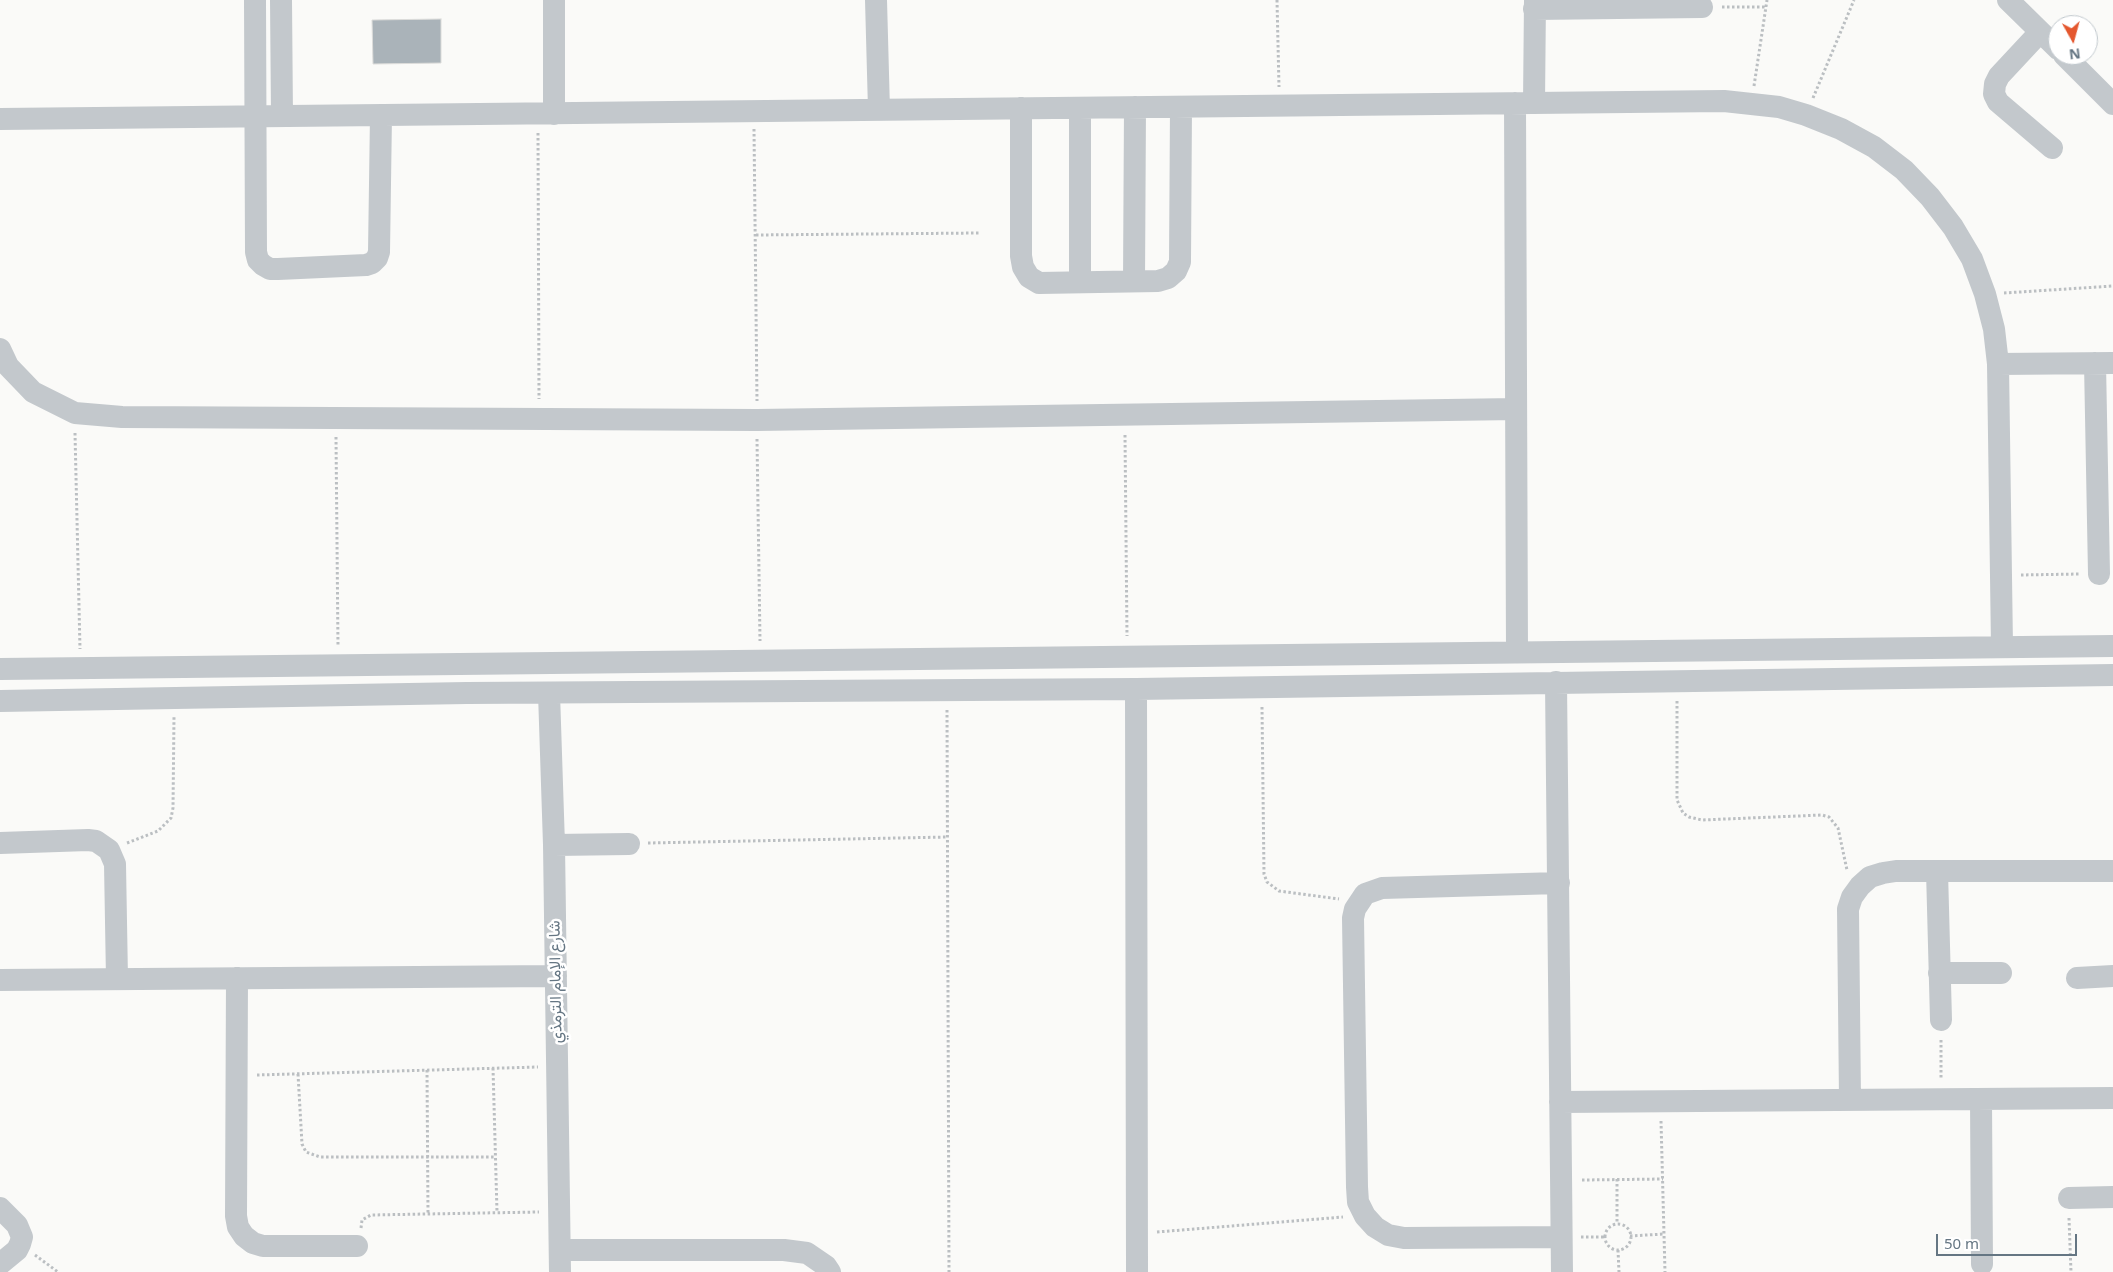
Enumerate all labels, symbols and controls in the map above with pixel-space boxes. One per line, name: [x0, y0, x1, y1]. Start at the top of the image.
north arrow: [2048, 15, 2098, 65]
text: N: [2068, 44, 2082, 65]
street label: شارع الإمام الترمذي: [545, 920, 567, 1044]
scale bar: [1938, 1224, 2079, 1256]
text: 50 m: [1944, 1233, 1979, 1253]

